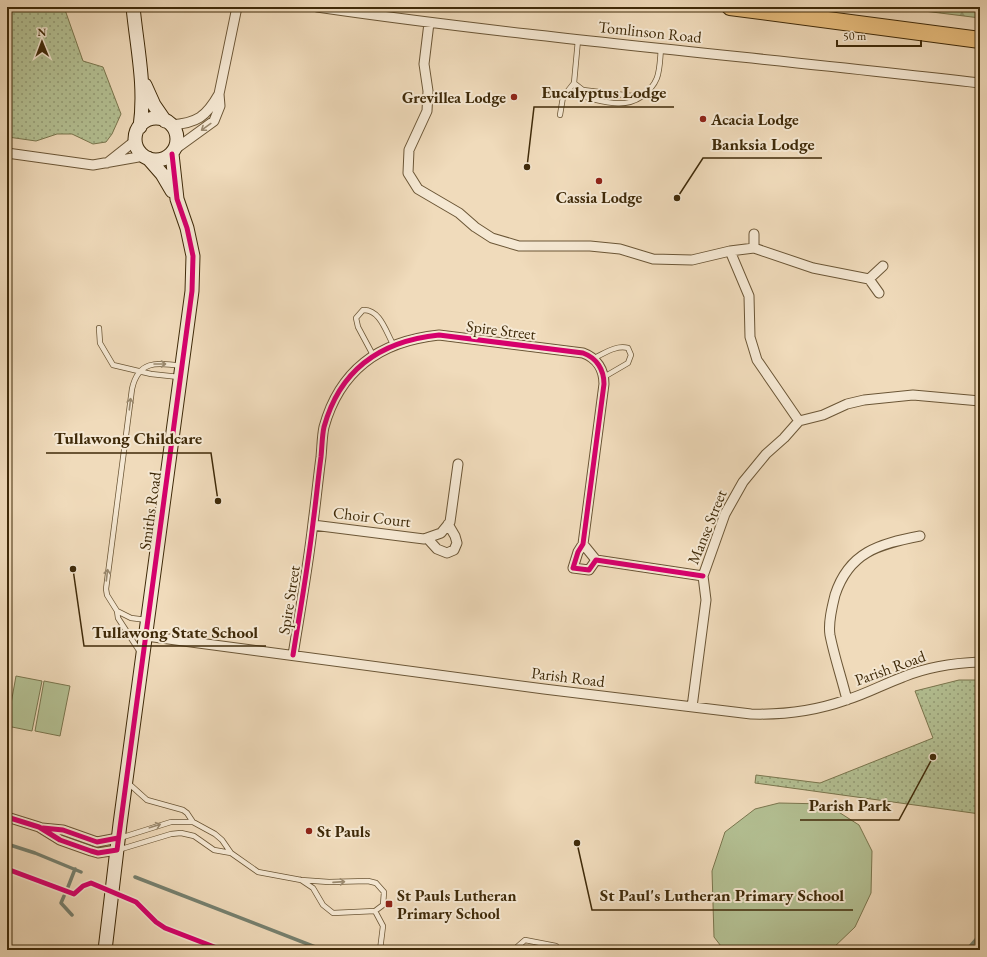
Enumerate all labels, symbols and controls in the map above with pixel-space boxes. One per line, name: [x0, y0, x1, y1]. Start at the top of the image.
street label: Tomlinson Road: [597, 16, 704, 48]
north arrow: [22, 22, 62, 62]
scale bar: [837, 22, 921, 48]
text: N: [37, 25, 46, 39]
text: 50 m: [843, 28, 867, 44]
callout: Eucalyptus Lodge: [534, 78, 674, 107]
text: Eucalyptus Lodge: [542, 81, 666, 103]
place label: Grevillea Lodge: [402, 87, 506, 108]
marker: Grevillea Lodge: [509, 92, 519, 102]
place label: Acacia Lodge: [710, 109, 799, 130]
marker: Acacia Lodge: [698, 114, 708, 124]
one-way arrow: [200, 123, 211, 131]
callout: Banksia Lodge: [703, 129, 822, 158]
text: Banksia Lodge: [711, 133, 815, 155]
marker: Cassia Lodge: [594, 176, 604, 186]
place label: Cassia Lodge: [556, 187, 642, 208]
street label: Spire Street: [465, 315, 537, 345]
one-way arrow: [153, 360, 166, 368]
one-way arrow: [126, 398, 134, 411]
callout: Tullawong Childcare: [46, 424, 211, 453]
text: Tullawong Childcare: [54, 427, 202, 449]
street label: Smiths Road: [134, 470, 166, 552]
street label: Manse Street: [683, 487, 731, 567]
street label: Choir Court: [332, 502, 412, 532]
street label: Spire Street: [273, 564, 305, 636]
one-way arrow: [103, 569, 111, 582]
callout: Tullawong State School: [84, 617, 266, 646]
text: Tullawong State School: [92, 621, 258, 643]
street label: Parish Road: [852, 645, 929, 690]
street label: Parish Road: [530, 662, 607, 692]
callout: Parish Park: [800, 791, 899, 820]
text: Parish Park: [809, 794, 892, 816]
place label: St Pauls: [317, 821, 370, 842]
one-way arrow: [149, 822, 161, 830]
marker: St Pauls: [304, 826, 314, 836]
one-way arrow: [332, 878, 345, 885]
callout: St Paul's Lutheran Primary School: [592, 881, 853, 910]
text: St Paul's Lutheran Primary School: [600, 884, 844, 906]
place label: St Pauls Lutheran Primary School: [397, 885, 516, 924]
marker: St Pauls Lutheran Primary School: [384, 899, 394, 909]

